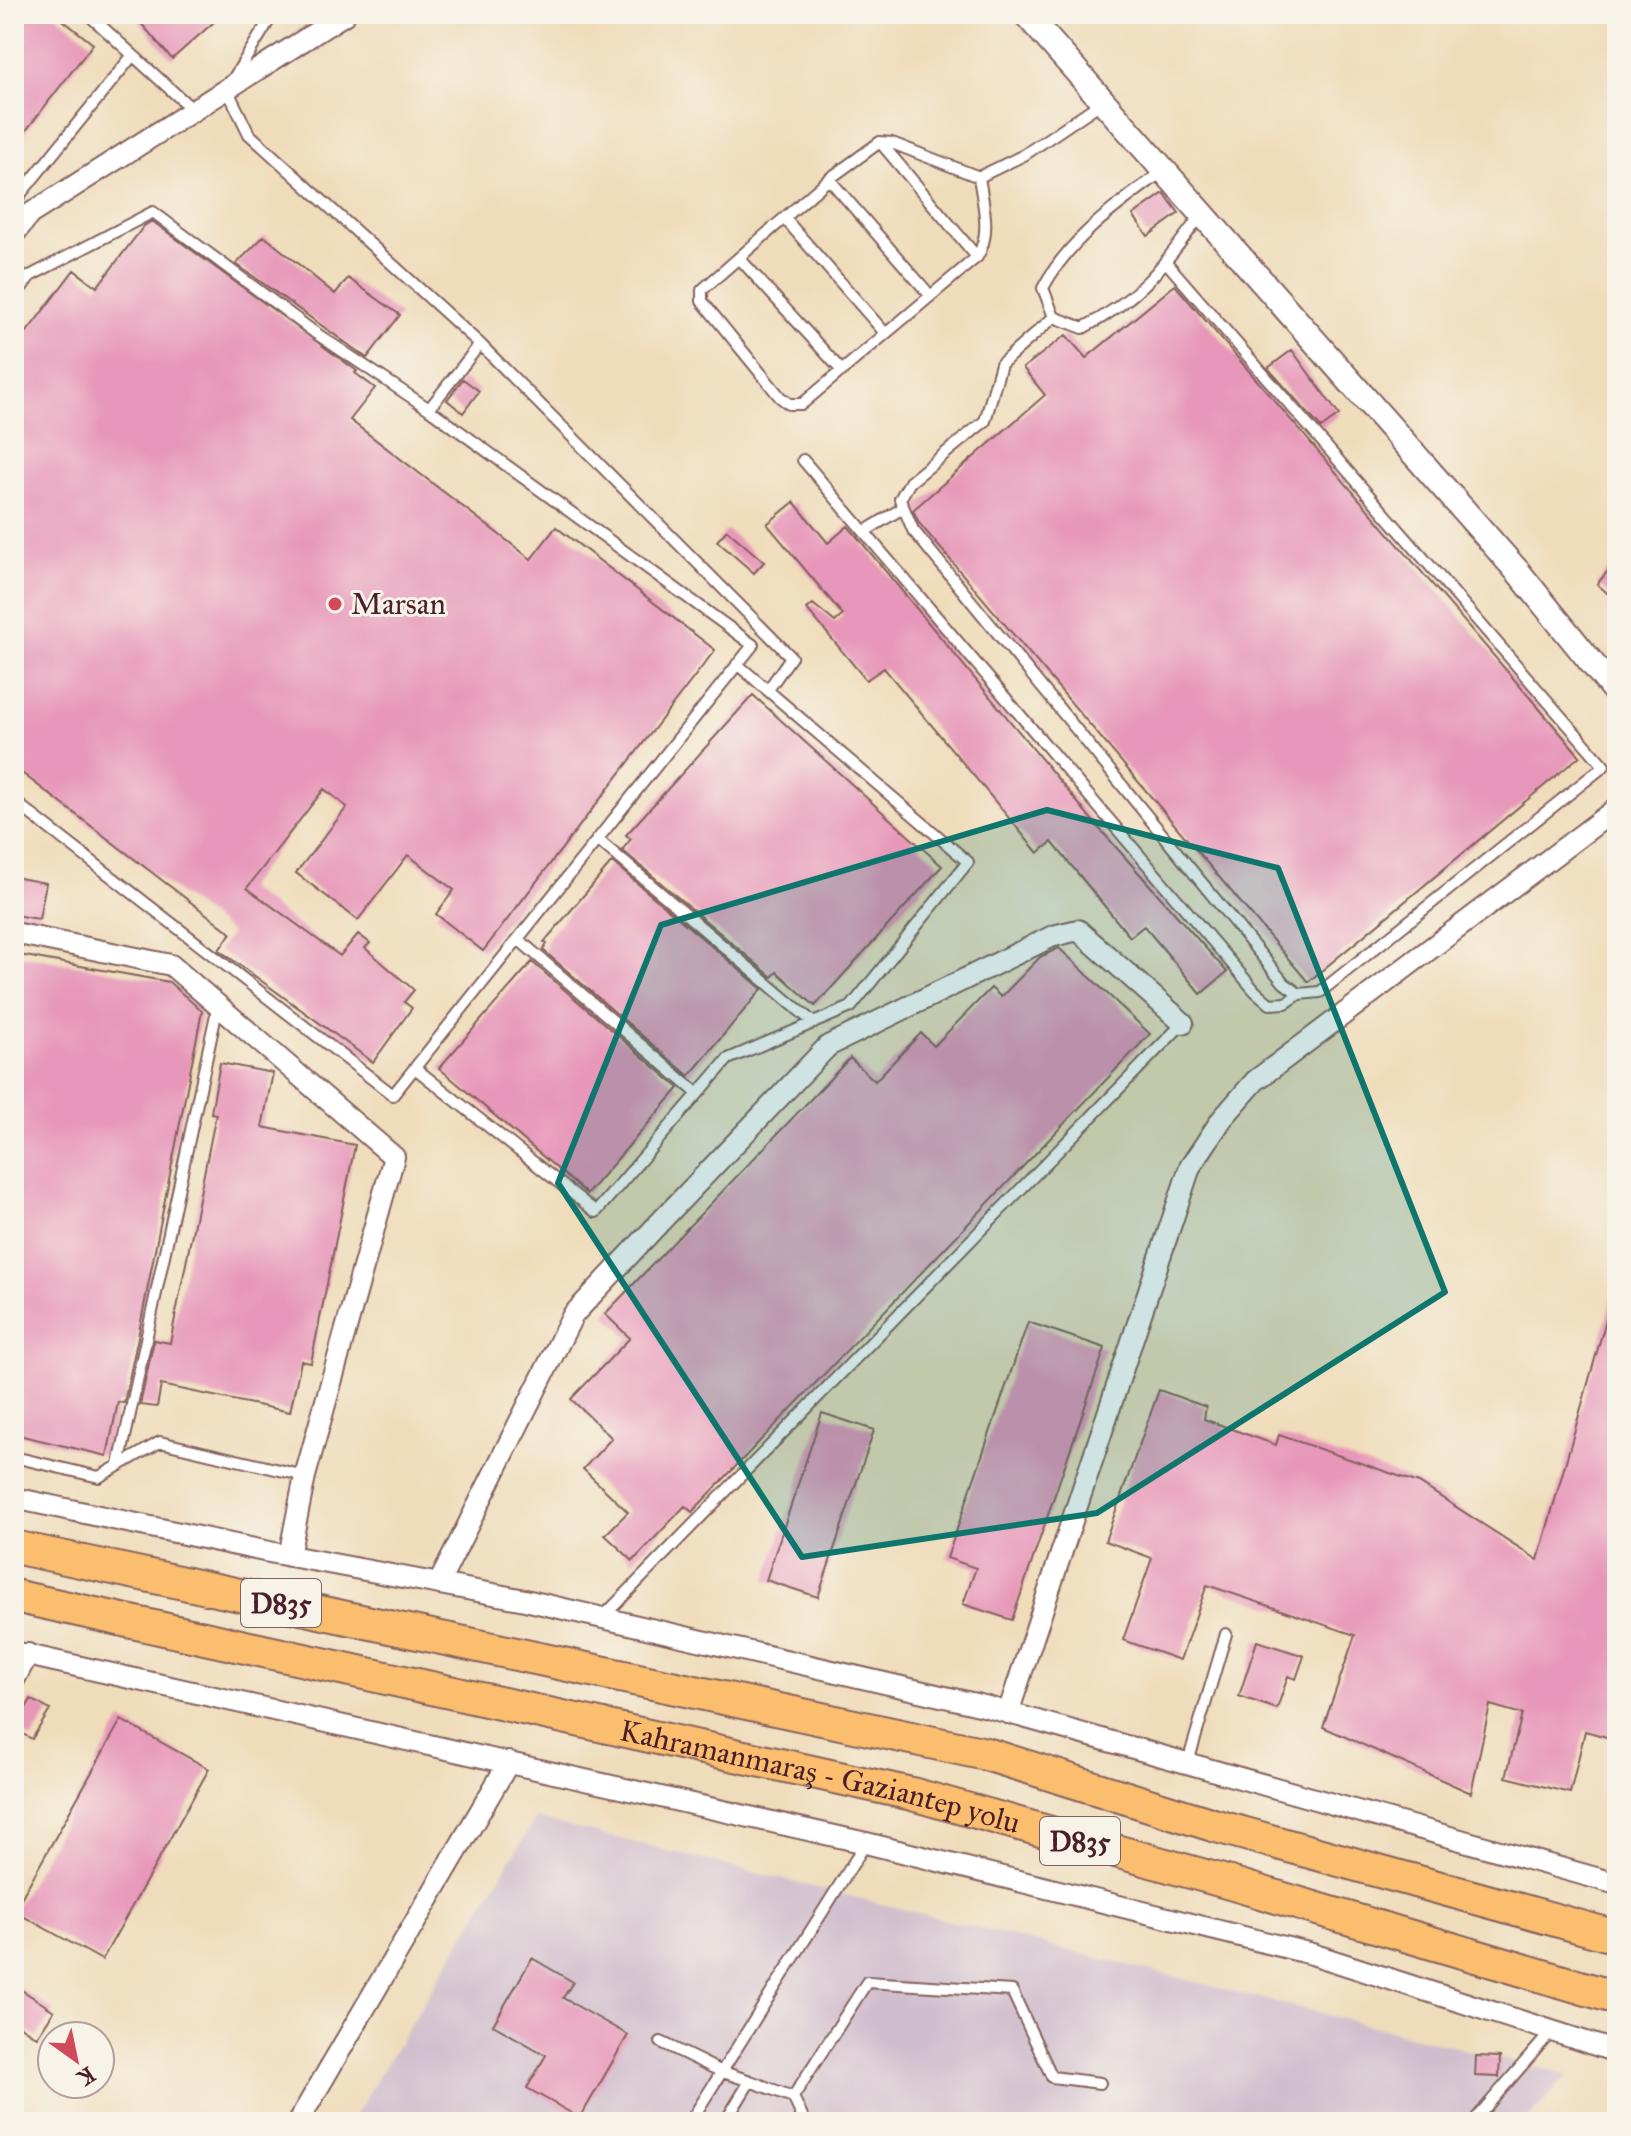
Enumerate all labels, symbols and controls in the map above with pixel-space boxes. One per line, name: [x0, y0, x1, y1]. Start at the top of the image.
place label: Marsan: [351, 586, 446, 622]
marker: Marsan: [326, 595, 344, 613]
road number: D835: [241, 1579, 321, 1627]
street label: Kahramanmaraş - Gaziantep yolu: [617, 1712, 1024, 1841]
road number: D835: [1040, 1817, 1120, 1865]
north arrow: [36, 2020, 116, 2100]
text: K: [72, 2061, 101, 2093]

